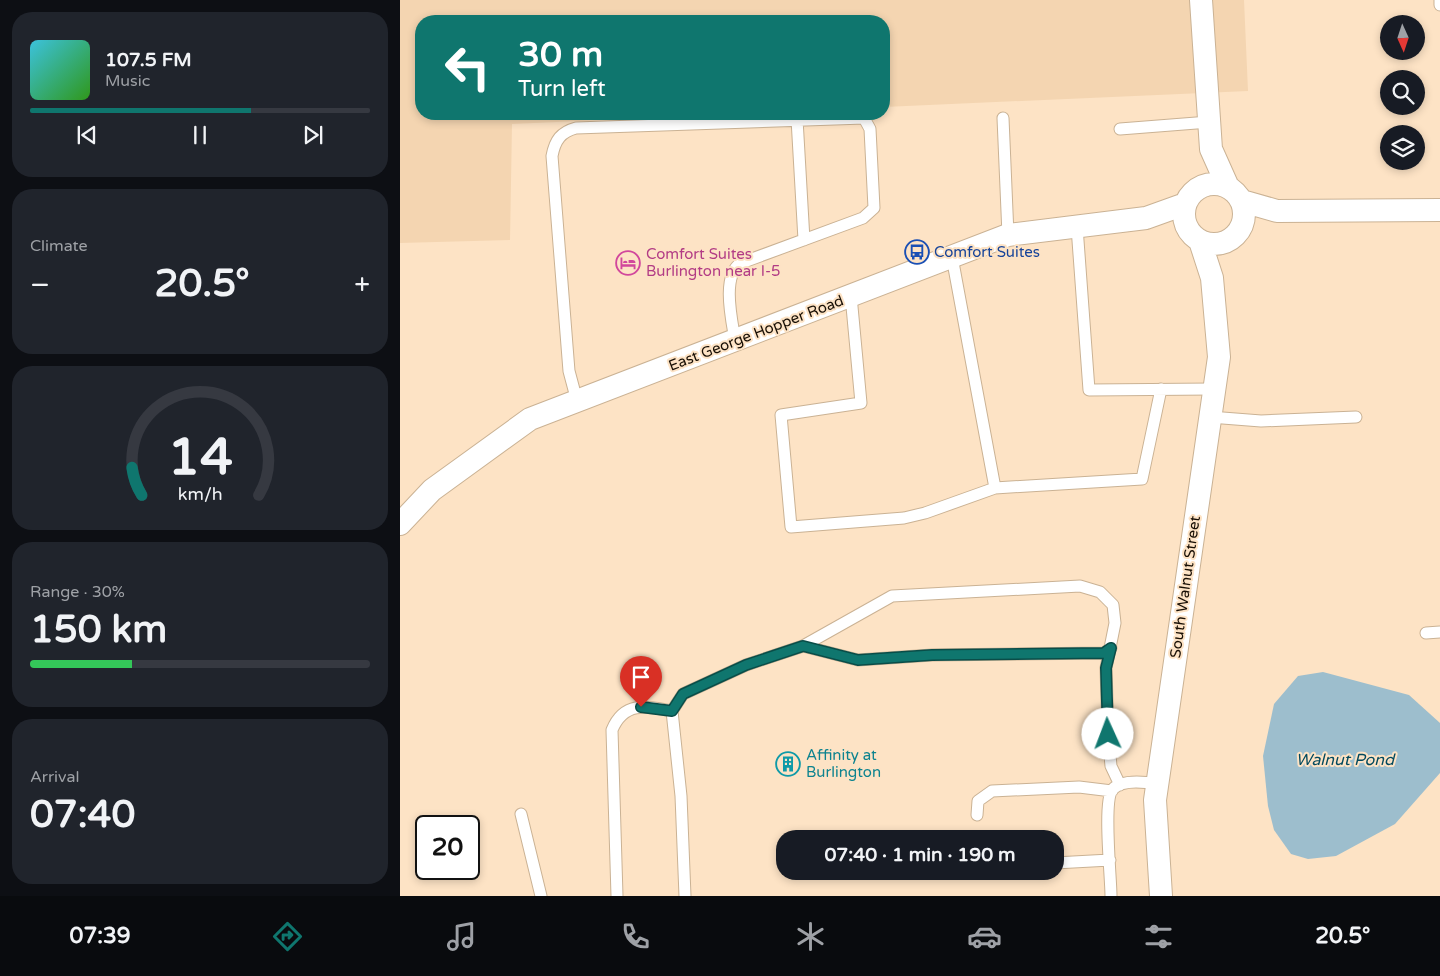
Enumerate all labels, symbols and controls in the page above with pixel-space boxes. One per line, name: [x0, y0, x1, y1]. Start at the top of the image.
north arrow: [1380, 15, 1425, 60]
map controls: [1380, 15, 1425, 170]
text: 30 m: [518, 34, 603, 76]
icon: left: [435, 35, 500, 100]
text: 107.5 FM: [105, 49, 192, 71]
button: search: [1380, 70, 1425, 115]
text: Music: [105, 71, 150, 91]
text: Turn left: [518, 76, 606, 102]
icon: previous: [73, 121, 101, 149]
icon: pause: [186, 121, 214, 149]
icon: next: [299, 121, 327, 149]
button: layers: [1380, 125, 1425, 170]
text: Climate: [30, 236, 88, 256]
bus stop icon: Comfort Suites: [904, 239, 930, 265]
place label: Comfort Suites: [934, 243, 1040, 261]
place label: Comfort Suites Burlington near I-5: [646, 245, 781, 280]
hotel icon: Comfort Suites Burlington near I-5: [615, 250, 641, 276]
text: 20.5°: [155, 261, 250, 307]
text: −: [30, 268, 50, 302]
text: +: [354, 268, 370, 302]
street label: East George Hopper Road: [666, 291, 846, 375]
text: 14: [167, 426, 233, 489]
text: km/h: [178, 484, 222, 505]
street label: South Walnut Street: [1166, 514, 1204, 659]
text: Range · 30%: [30, 582, 125, 602]
text: 150 km: [30, 607, 167, 653]
pin: [620, 656, 662, 707]
icon: arrive: [627, 663, 655, 691]
position arrow: [1081, 707, 1133, 759]
place label: Affinity at Burlington: [806, 746, 881, 781]
water label: Walnut Pond: [1296, 750, 1396, 770]
building icon: Affinity at Burlington: [775, 751, 801, 777]
text: Arrival: [30, 767, 79, 787]
text: 07:40: [30, 792, 135, 838]
speed limit sign: 20: [415, 815, 480, 880]
text: 07:40 · 1 min · 190 m: [824, 844, 1016, 866]
icon: directions: [270, 919, 305, 954]
icon: music: [444, 919, 479, 954]
icon: phone: [618, 919, 653, 954]
icon: climate: [793, 919, 828, 954]
icon: car: [967, 919, 1002, 954]
icon: filters: [1141, 919, 1176, 954]
text: 07:39: [70, 923, 131, 949]
text: 20.5°: [1315, 923, 1370, 949]

